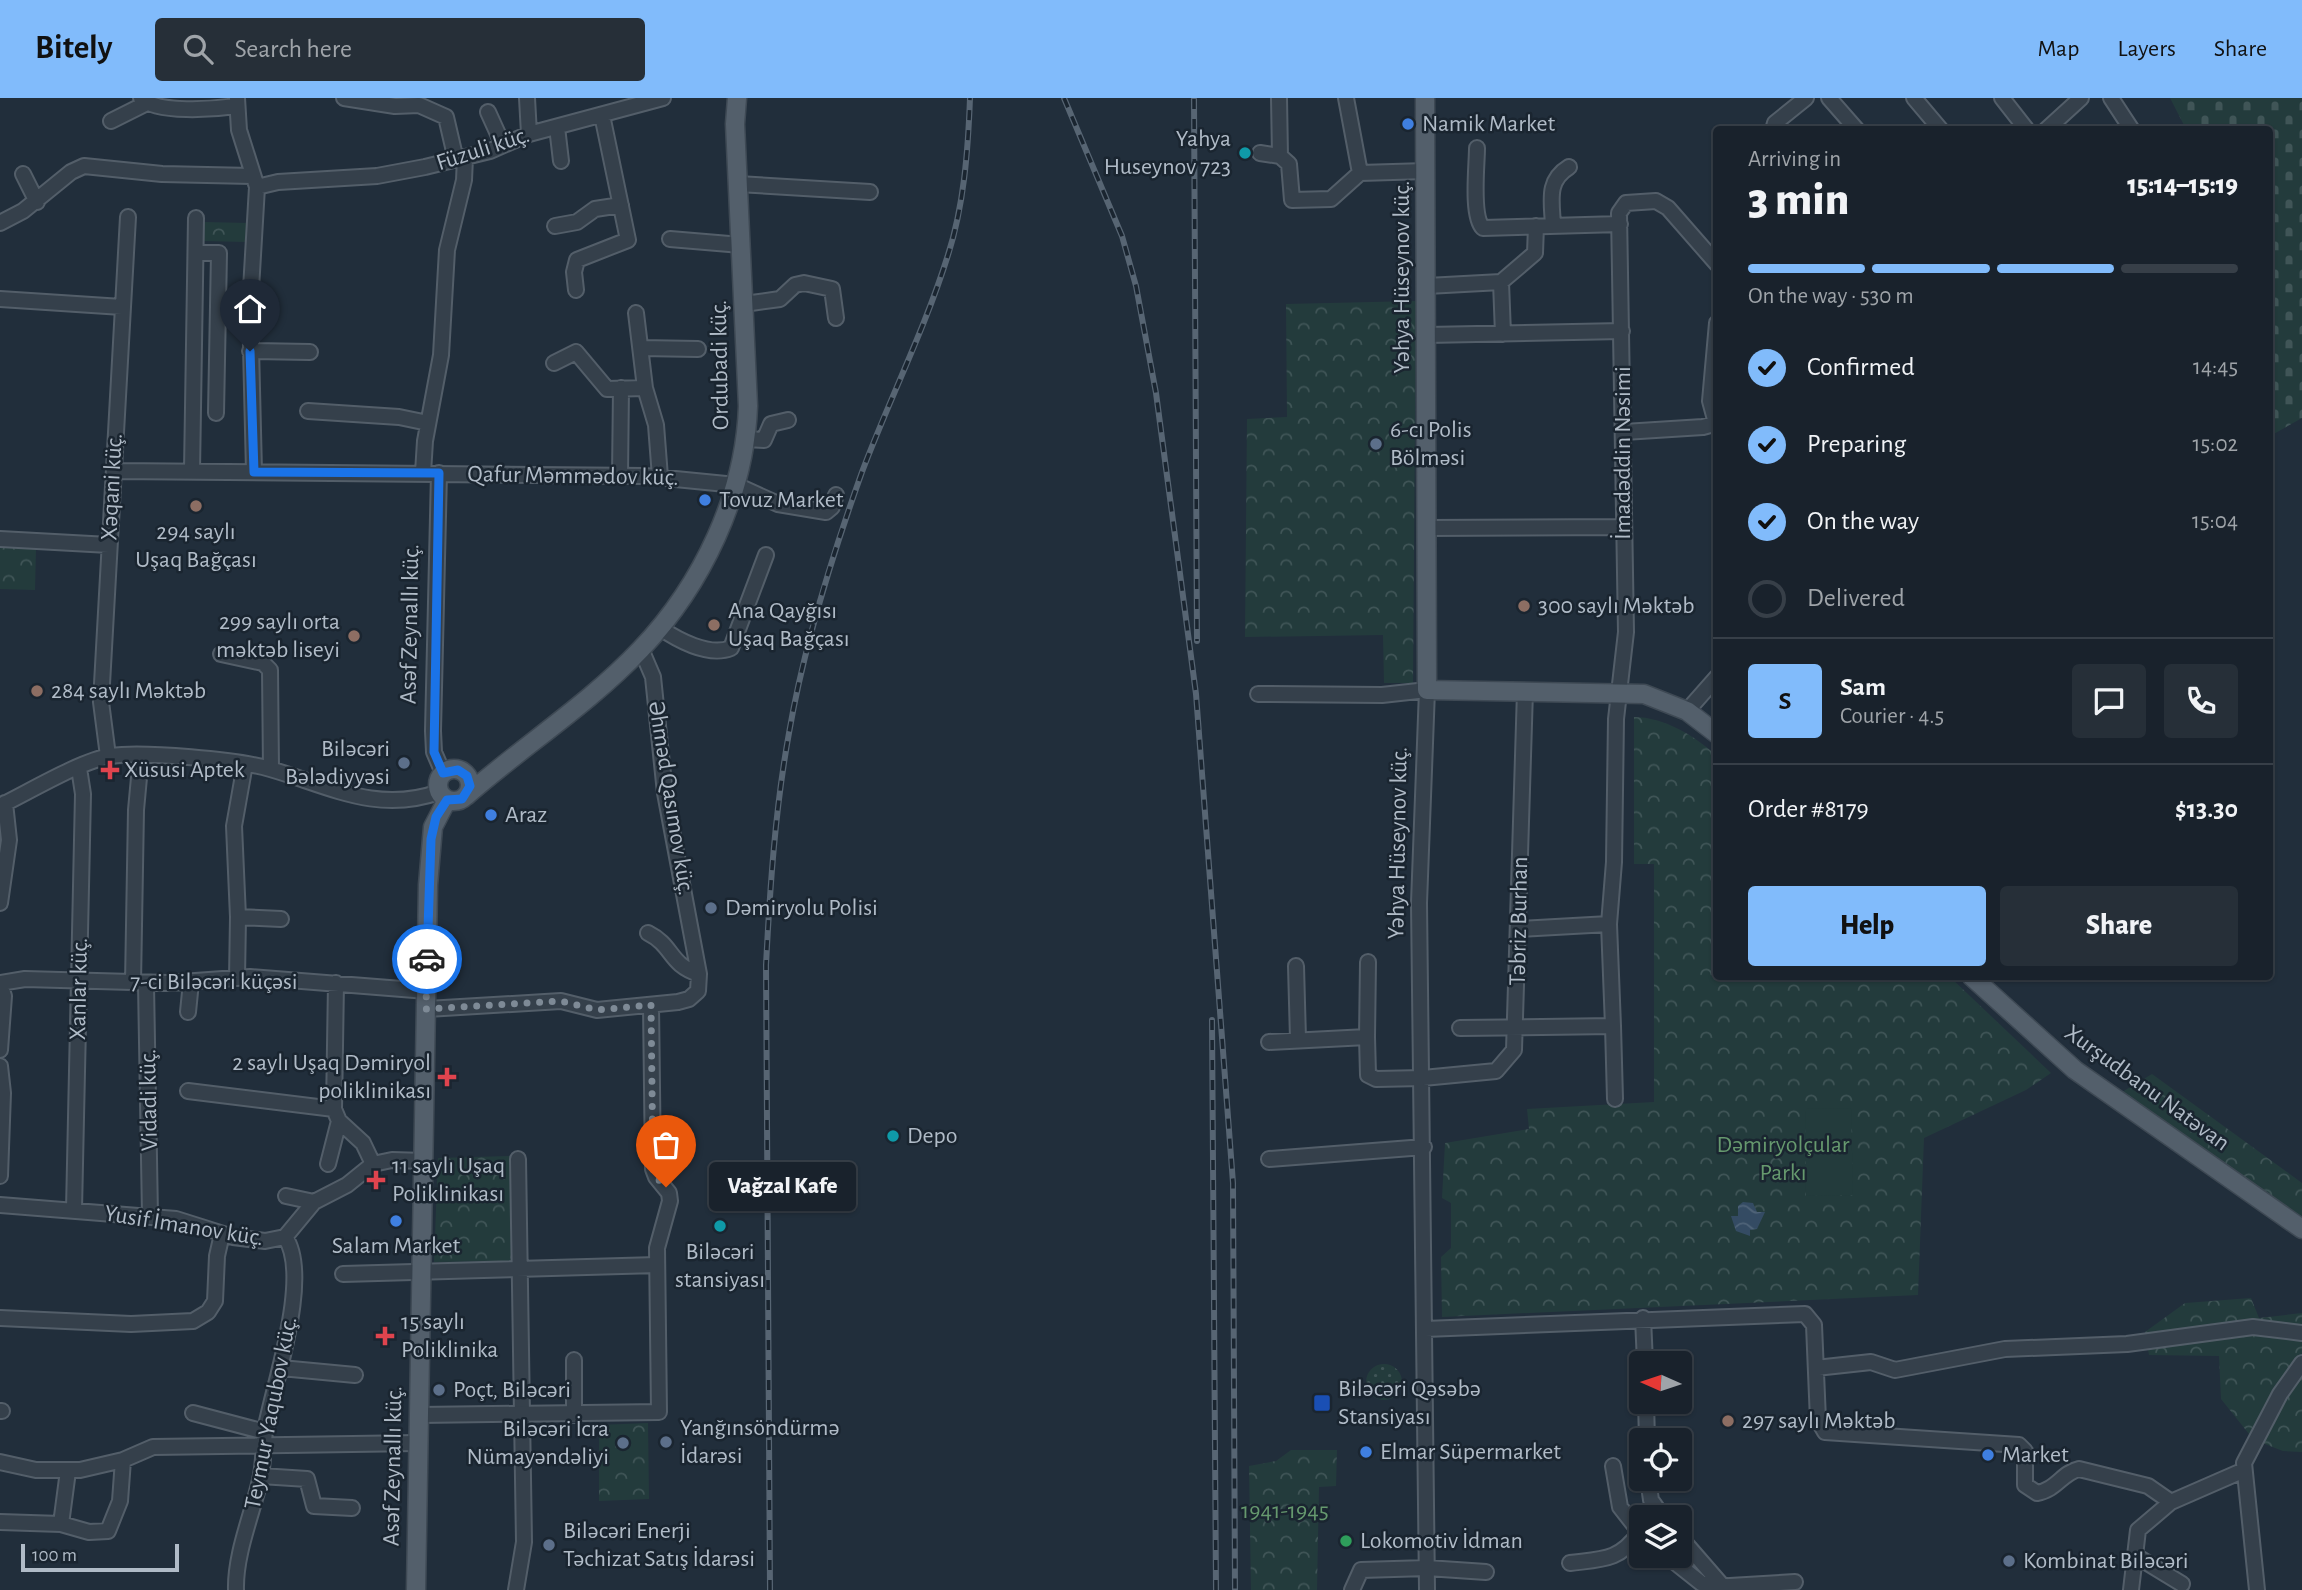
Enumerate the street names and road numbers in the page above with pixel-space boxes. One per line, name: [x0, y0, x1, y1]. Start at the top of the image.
street label: Füzuli küç.: [433, 123, 533, 175]
street label: Yəhya Hüseynov küç.: [1390, 181, 1414, 373]
street label: Ordubadi küç.: [707, 300, 733, 430]
street label: İmadəddin Nəsimi: [1610, 366, 1635, 540]
street label: Xəqani küç.: [97, 433, 127, 541]
street label: Qafur Məmmədov küç.: [467, 462, 679, 490]
street label: Asəf Zeynallı küç.: [397, 544, 423, 704]
street label: Əhməd Qasımov küç.: [644, 699, 698, 897]
street label: Yəhya Hüseynov küç.: [1384, 746, 1412, 940]
street label: Təbriz Burhan: [1506, 856, 1532, 986]
street label: Xanlar küç.: [66, 937, 92, 1041]
street label: 7-ci Biləcəri küçəsi: [130, 970, 298, 994]
street label: Xurşudbanu Natəvan: [2060, 1020, 2234, 1156]
street label: Vidadi küç.: [136, 1049, 162, 1151]
street label: Yusif İmanov küç.: [103, 1201, 265, 1250]
street label: Teymur Yaqubov küç.: [241, 1314, 301, 1512]
street label: Asəf Zeynallı küç.: [380, 1386, 406, 1546]

